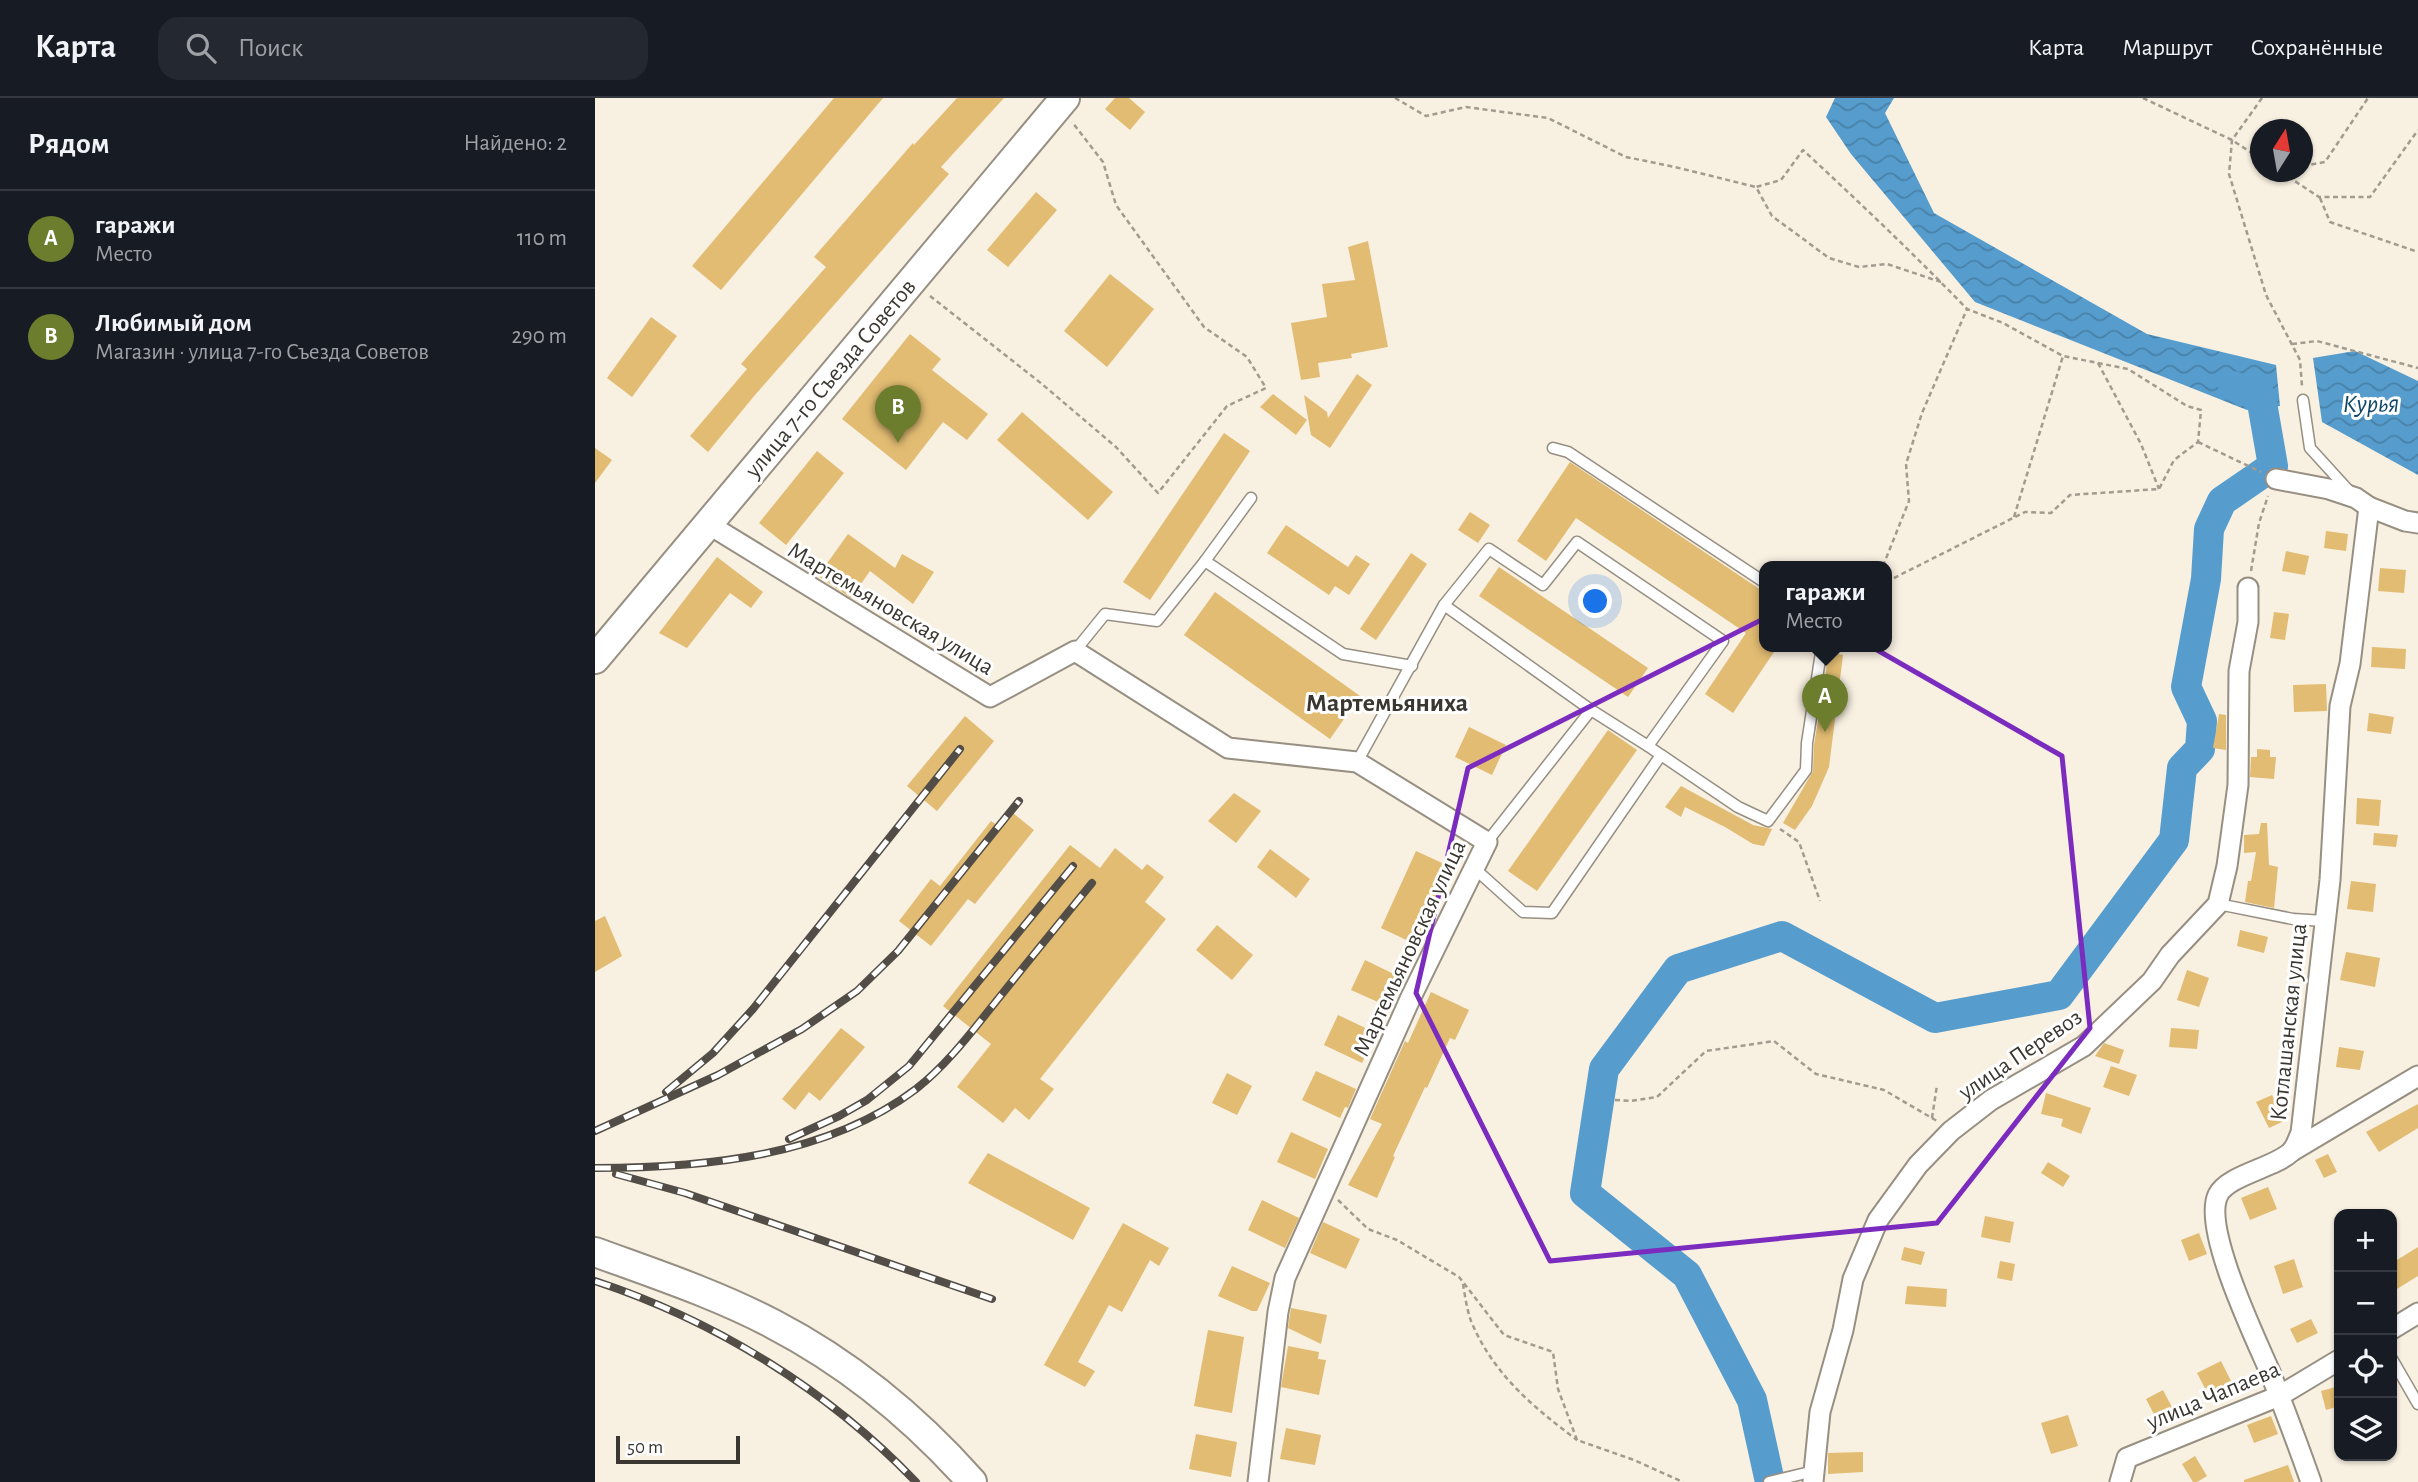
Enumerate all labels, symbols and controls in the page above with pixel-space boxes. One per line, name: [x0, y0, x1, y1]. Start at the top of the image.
search box: [158, 17, 648, 80]
icon: search: [182, 29, 220, 67]
text: Карта: [35, 31, 116, 64]
text: Поиск: [238, 35, 303, 61]
text: Карта: [2028, 36, 2084, 60]
text: Маршрут: [2122, 36, 2212, 60]
text: Сохранённые: [2250, 36, 2383, 60]
north arrow: [2250, 119, 2313, 182]
text: Рядом: [28, 129, 110, 159]
text: Найдено: 2: [464, 132, 567, 155]
text: гаражи: [95, 212, 176, 238]
text: A: [44, 227, 58, 250]
text: 110 m: [517, 227, 567, 250]
text: Место: [95, 243, 152, 266]
street label: улица 7-го Съезда Советов: [740, 275, 921, 483]
text: Любимый дом: [95, 310, 252, 336]
text: B: [44, 325, 58, 348]
text: 290 m: [511, 325, 567, 348]
text: Магазин · улица 7-го Съезда Советов: [95, 341, 429, 364]
pin: B: [875, 385, 921, 443]
water label: Курья: [2343, 391, 2399, 417]
street label: Мартемьяновская улица: [783, 538, 998, 680]
popup: [1759, 561, 1892, 652]
text: гаражи: [1785, 579, 1866, 605]
your location: [1578, 584, 1612, 618]
text: Место: [1785, 610, 1843, 633]
pin: A: [1802, 674, 1848, 732]
district label: Мартемьяниха: [1306, 690, 1468, 716]
street label: Мартемьяновская улица: [1349, 837, 1471, 1060]
street label: Котлашанская улица: [2267, 922, 2311, 1122]
street label: улица Перевоз: [1954, 1005, 2087, 1105]
map controls: [2334, 1209, 2397, 1461]
button: +: [2334, 1209, 2397, 1272]
button: −: [2334, 1272, 2397, 1335]
button: locate: [2334, 1335, 2397, 1398]
street label: улица Чапаева: [2142, 1357, 2283, 1435]
button: layers: [2334, 1398, 2397, 1461]
scale bar: [616, 1433, 740, 1465]
text: 50 m: [627, 1438, 663, 1457]

